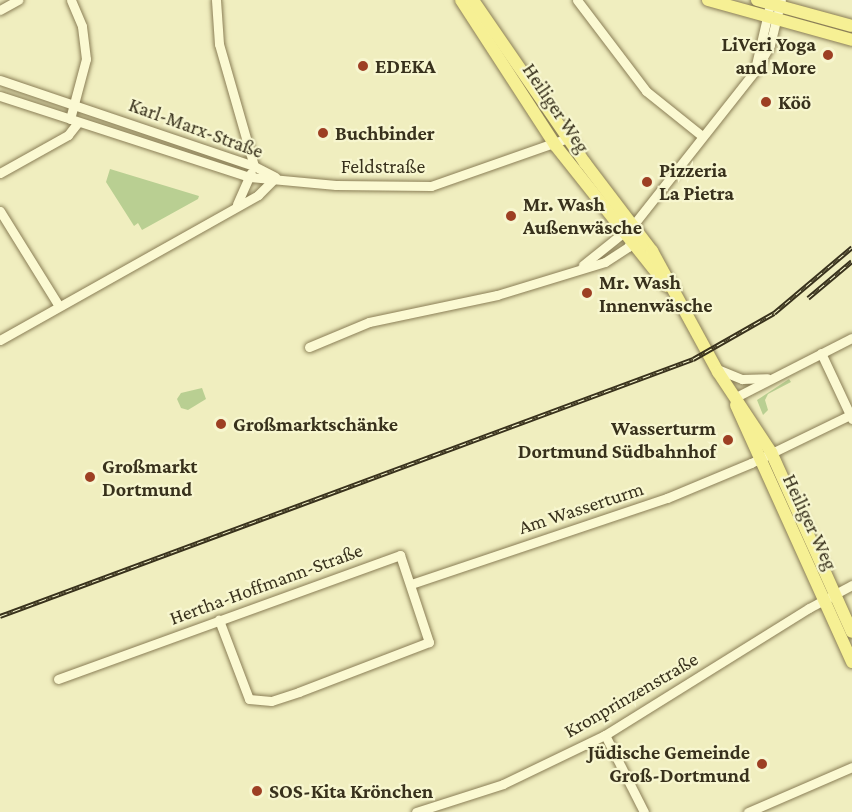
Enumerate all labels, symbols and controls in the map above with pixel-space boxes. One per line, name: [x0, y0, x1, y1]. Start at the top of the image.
place label: LiVeri Yoga and More: [721, 32, 816, 79]
marker: LiVeri Yoga and More: [821, 48, 835, 62]
place label: EDEKA: [375, 54, 436, 78]
marker: EDEKA: [356, 59, 370, 73]
street label: Heiliger Weg: [517, 59, 595, 157]
place label: Köö: [778, 90, 811, 114]
street label: Karl-Marx-Straße: [126, 93, 266, 163]
marker: Köö: [759, 95, 773, 109]
place label: Buchbinder: [335, 121, 435, 145]
marker: Buchbinder: [316, 126, 330, 140]
street label: Feldstraße: [341, 154, 425, 178]
place label: Pizzeria La Pietra: [659, 158, 734, 205]
marker: Pizzeria La Pietra: [640, 175, 654, 189]
place label: Mr. Wash Außenwäsche: [523, 192, 642, 239]
marker: Mr. Wash Außenwäsche: [504, 209, 518, 223]
place label: Mr. Wash Innenwäsche: [599, 270, 713, 317]
marker: Mr. Wash Innenwäsche: [580, 286, 594, 300]
place label: Großmarktschänke: [233, 412, 398, 436]
place label: Wasserturm Dortmund Südbahnhof: [518, 416, 716, 463]
marker: Großmarktschänke: [214, 417, 228, 431]
marker: Wasserturm Dortmund Südbahnhof: [721, 433, 735, 447]
place label: Großmarkt Dortmund: [102, 454, 198, 501]
marker: Großmarkt Dortmund: [83, 470, 97, 484]
street label: Heiliger Weg: [777, 470, 843, 574]
street label: Am Wasserturm: [516, 477, 646, 539]
street label: Hertha-Hoffmann-Straße: [166, 538, 366, 630]
street label: Kronprinzenstraße: [560, 647, 702, 743]
place label: Jüdische Gemeinde Groß-Dortmund: [588, 740, 750, 787]
marker: Jüdische Gemeinde Groß-Dortmund: [755, 757, 769, 771]
place label: SOS-Kita Krönchen: [269, 779, 433, 803]
marker: SOS-Kita Krönchen: [250, 784, 264, 798]

